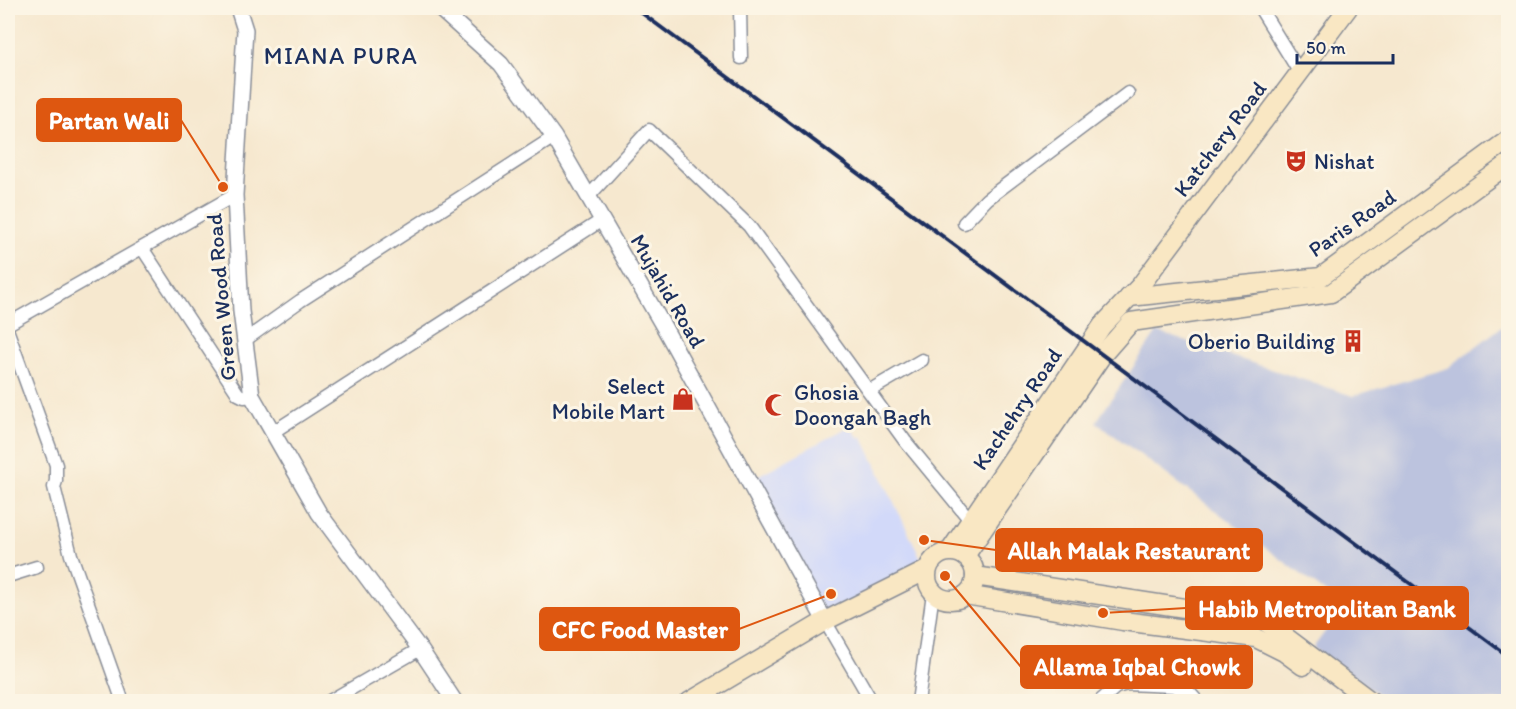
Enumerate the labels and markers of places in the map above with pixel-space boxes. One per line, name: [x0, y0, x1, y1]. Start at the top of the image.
callout: Partan Wali: [37, 99, 181, 141]
theatre icon: Nishat: [1283, 148, 1309, 174]
place label: Nishat: [1314, 148, 1375, 175]
place label: Oberio Building: [1188, 328, 1336, 355]
building icon: Oberio Building: [1340, 328, 1366, 354]
place label: Select Mobile Mart: [552, 373, 665, 425]
place label: Ghosia Doongah Bagh: [794, 379, 931, 431]
shop icon: Select Mobile Mart: [670, 386, 696, 412]
mosque icon: Ghosia Doongah Bagh: [763, 392, 789, 418]
callout: Allah Malak Restaurant: [996, 529, 1262, 571]
callout: Habib Metropolitan Bank: [1186, 587, 1468, 629]
callout: CFC Food Master: [540, 608, 739, 650]
callout: Allama Iqbal Chowk: [1021, 646, 1252, 688]

